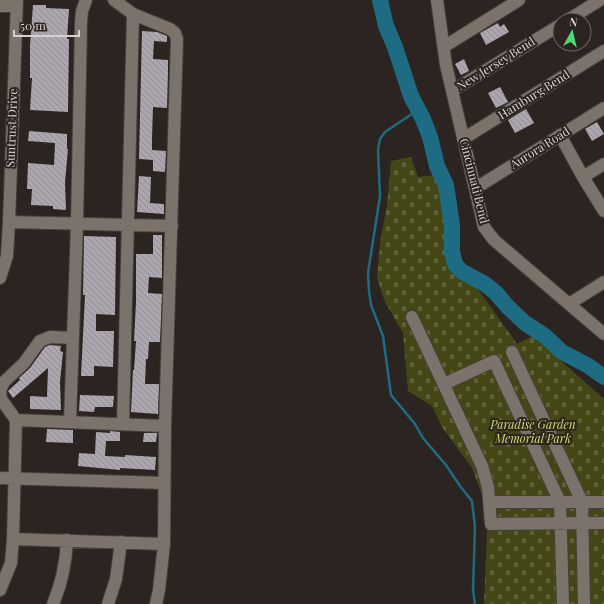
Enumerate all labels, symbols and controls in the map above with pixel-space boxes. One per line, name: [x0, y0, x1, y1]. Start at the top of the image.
scale bar: [14, 12, 79, 38]
north arrow: [552, 12, 592, 52]
text: N: [568, 14, 578, 30]
text: 50 m: [20, 17, 46, 33]
street label: New Jersey Bend: [453, 33, 537, 94]
street label: Hamburg Bend: [495, 66, 572, 123]
street label: Suntrust Drive: [2, 88, 20, 168]
street label: Aurora Road: [506, 123, 572, 172]
street label: Cincinnati Bend: [457, 137, 493, 225]
park label: Paradise Garden Memorial Park: [489, 416, 576, 446]

